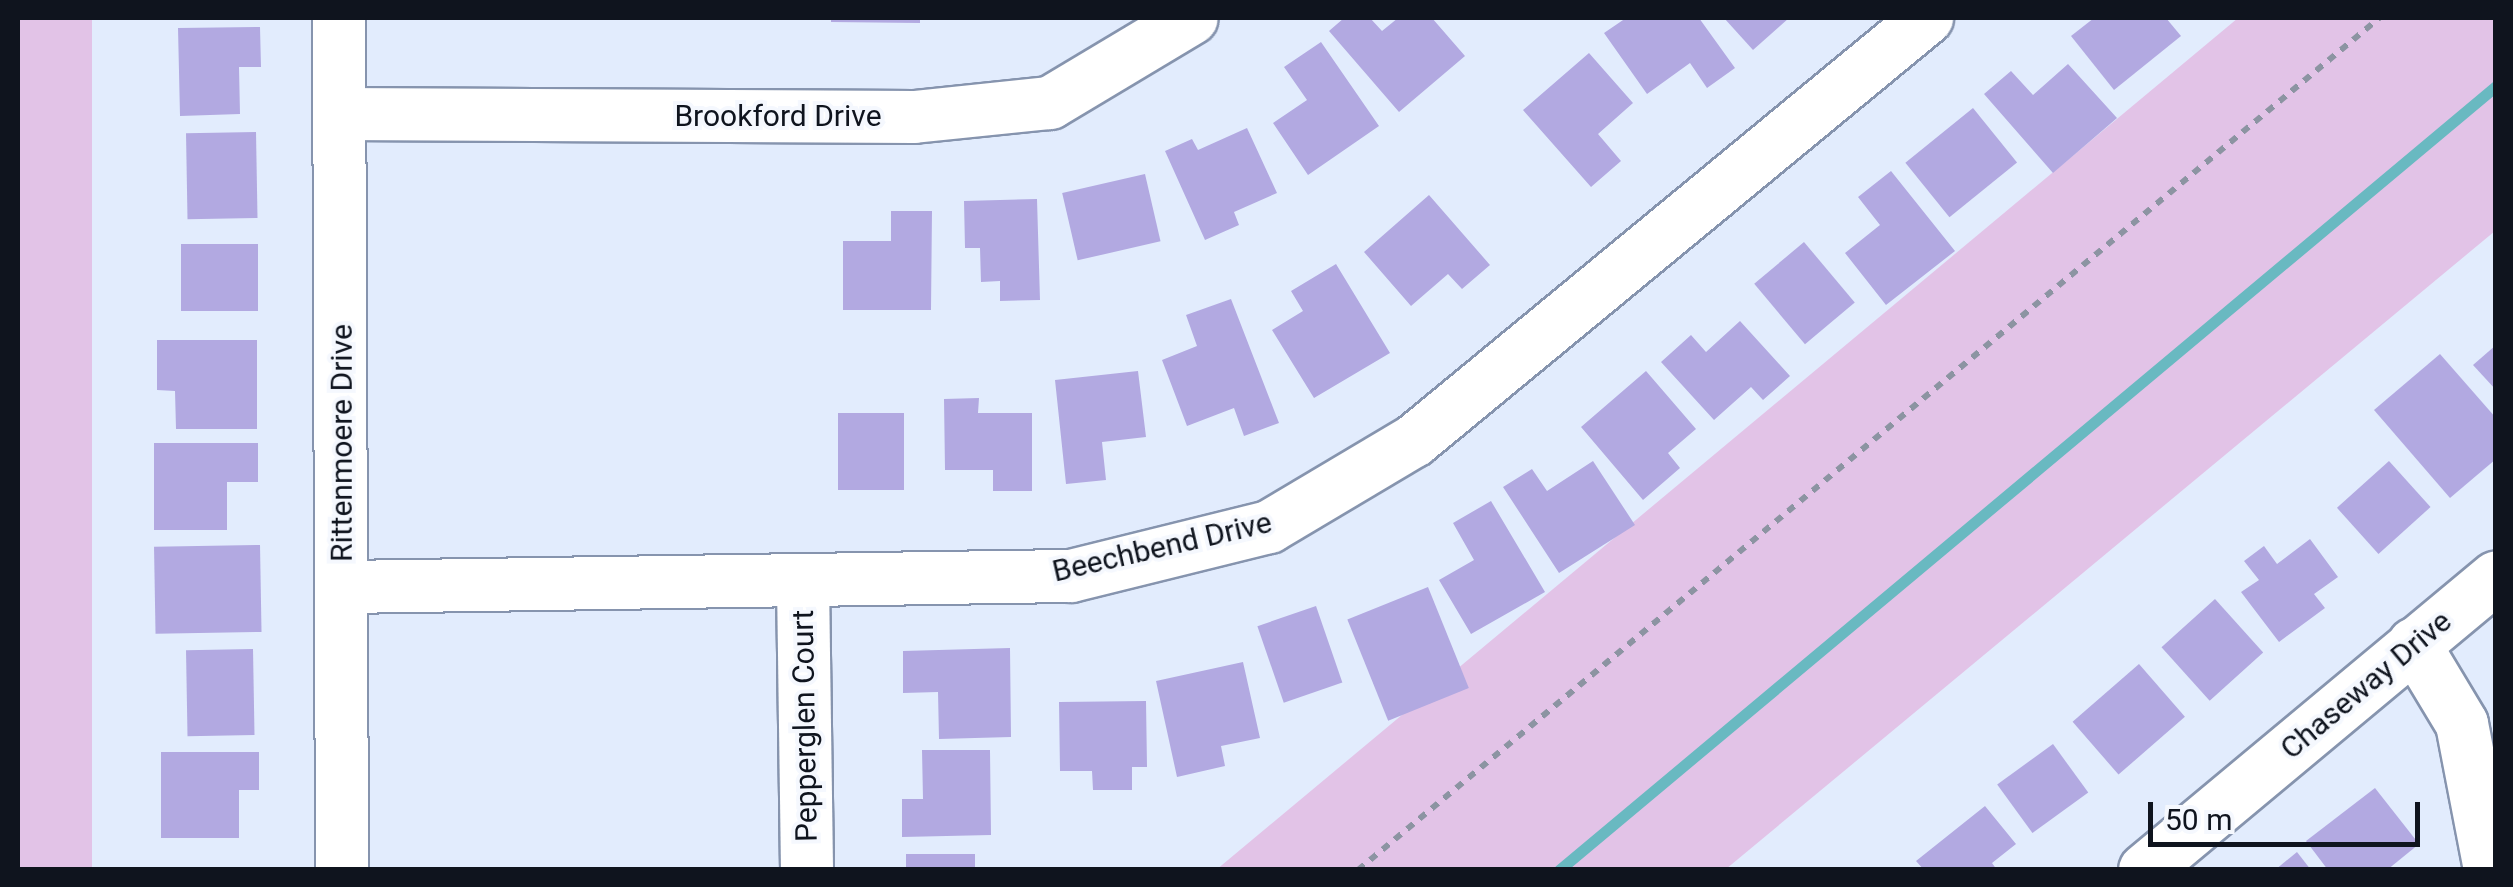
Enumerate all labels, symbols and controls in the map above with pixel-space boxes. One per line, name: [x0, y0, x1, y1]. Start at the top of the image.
street label: Brookford Drive: [674, 98, 882, 134]
street label: Rittenmoere Drive: [324, 324, 360, 562]
street label: Beechbend Drive: [1049, 504, 1275, 590]
street label: Chaseway Drive: [2273, 603, 2459, 767]
street label: Pepperglen Court: [785, 610, 825, 842]
scale bar: [2153, 782, 2426, 844]
text: 50 m: [2165, 802, 2232, 837]

